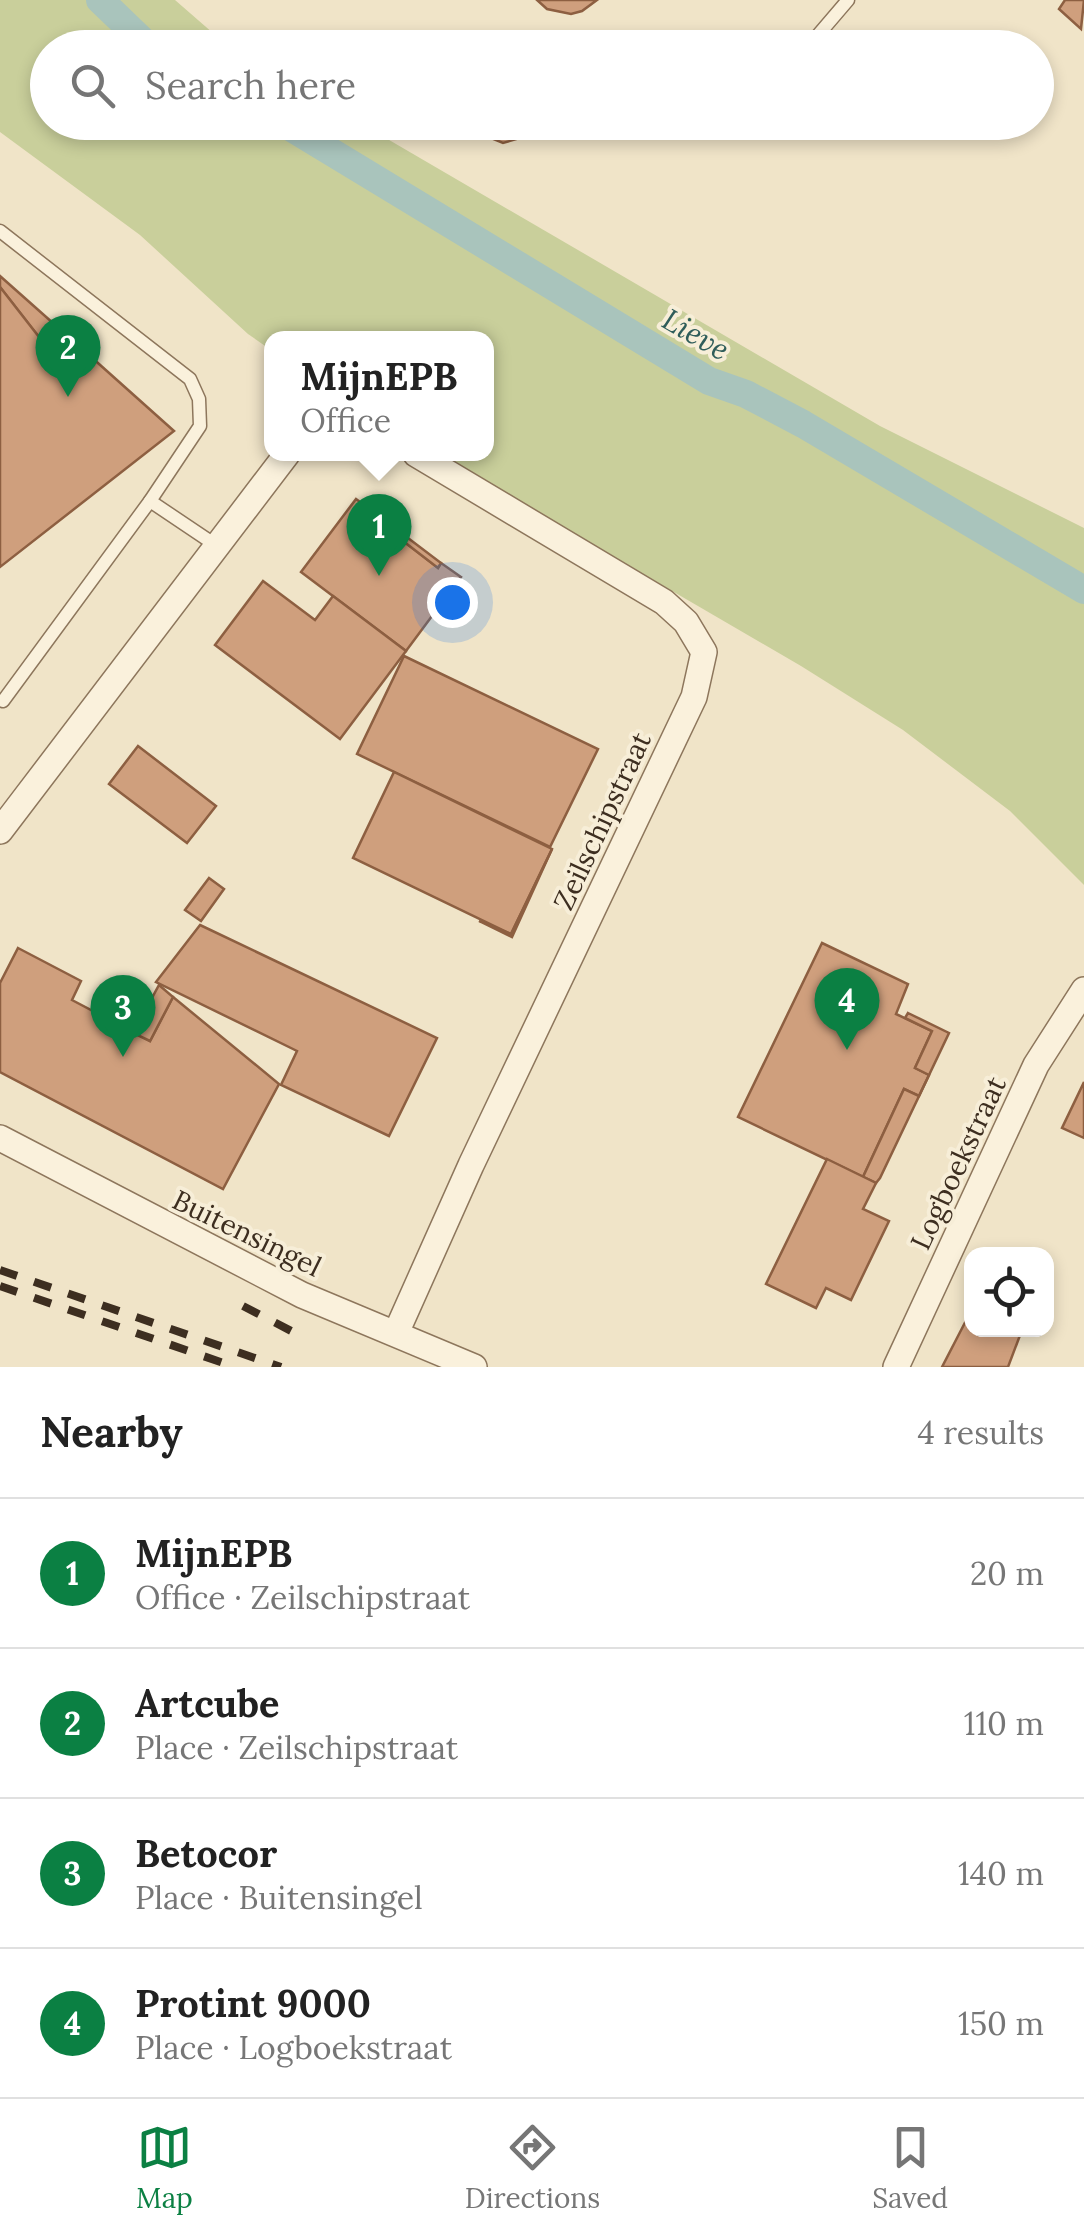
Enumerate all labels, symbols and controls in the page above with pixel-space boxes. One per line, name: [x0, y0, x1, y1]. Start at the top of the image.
search box: [30, 30, 1054, 140]
icon: search: [65, 58, 120, 113]
text: Search here: [145, 61, 356, 109]
water label: Lieve: [656, 300, 736, 368]
pin: 2: [36, 314, 100, 397]
popup: [264, 331, 494, 461]
text: MijnEPB: [300, 352, 458, 400]
text: Office: [300, 400, 391, 441]
pin: 1: [346, 494, 412, 576]
your location: [427, 577, 478, 628]
street label: Zeilschipstraat: [545, 726, 659, 916]
pin: 4: [814, 968, 880, 1050]
pin: 3: [90, 974, 156, 1057]
street label: Logboekstraat: [902, 1071, 1014, 1255]
street label: Buitensingel: [167, 1181, 327, 1285]
map controls: [964, 1247, 1054, 1337]
button: locate: [964, 1247, 1054, 1337]
text: Nearby: [40, 1405, 183, 1459]
text: 4 results: [917, 1412, 1044, 1453]
text: MijnEPB: [135, 1529, 292, 1577]
text: 1: [66, 1553, 79, 1594]
text: 20 m: [970, 1553, 1044, 1594]
text: Office · Zeilschipstraat: [135, 1577, 470, 1618]
text: Artcube: [135, 1679, 280, 1727]
text: 2: [64, 1703, 81, 1744]
text: 110 m: [964, 1703, 1044, 1744]
text: Place · Zeilschipstraat: [135, 1727, 458, 1768]
text: Betocor: [135, 1829, 277, 1877]
text: 3: [64, 1853, 81, 1894]
text: 140 m: [958, 1853, 1044, 1894]
text: Place · Buitensingel: [135, 1877, 423, 1918]
text: Protint 9000: [135, 1979, 371, 2027]
text: 4: [64, 2003, 81, 2044]
text: 150 m: [958, 2003, 1044, 2044]
text: Place · Logboekstraat: [135, 2027, 452, 2068]
tab: Map: [136, 2120, 193, 2216]
tab: Directions: [465, 2120, 600, 2216]
tab: Saved: [872, 2120, 948, 2216]

